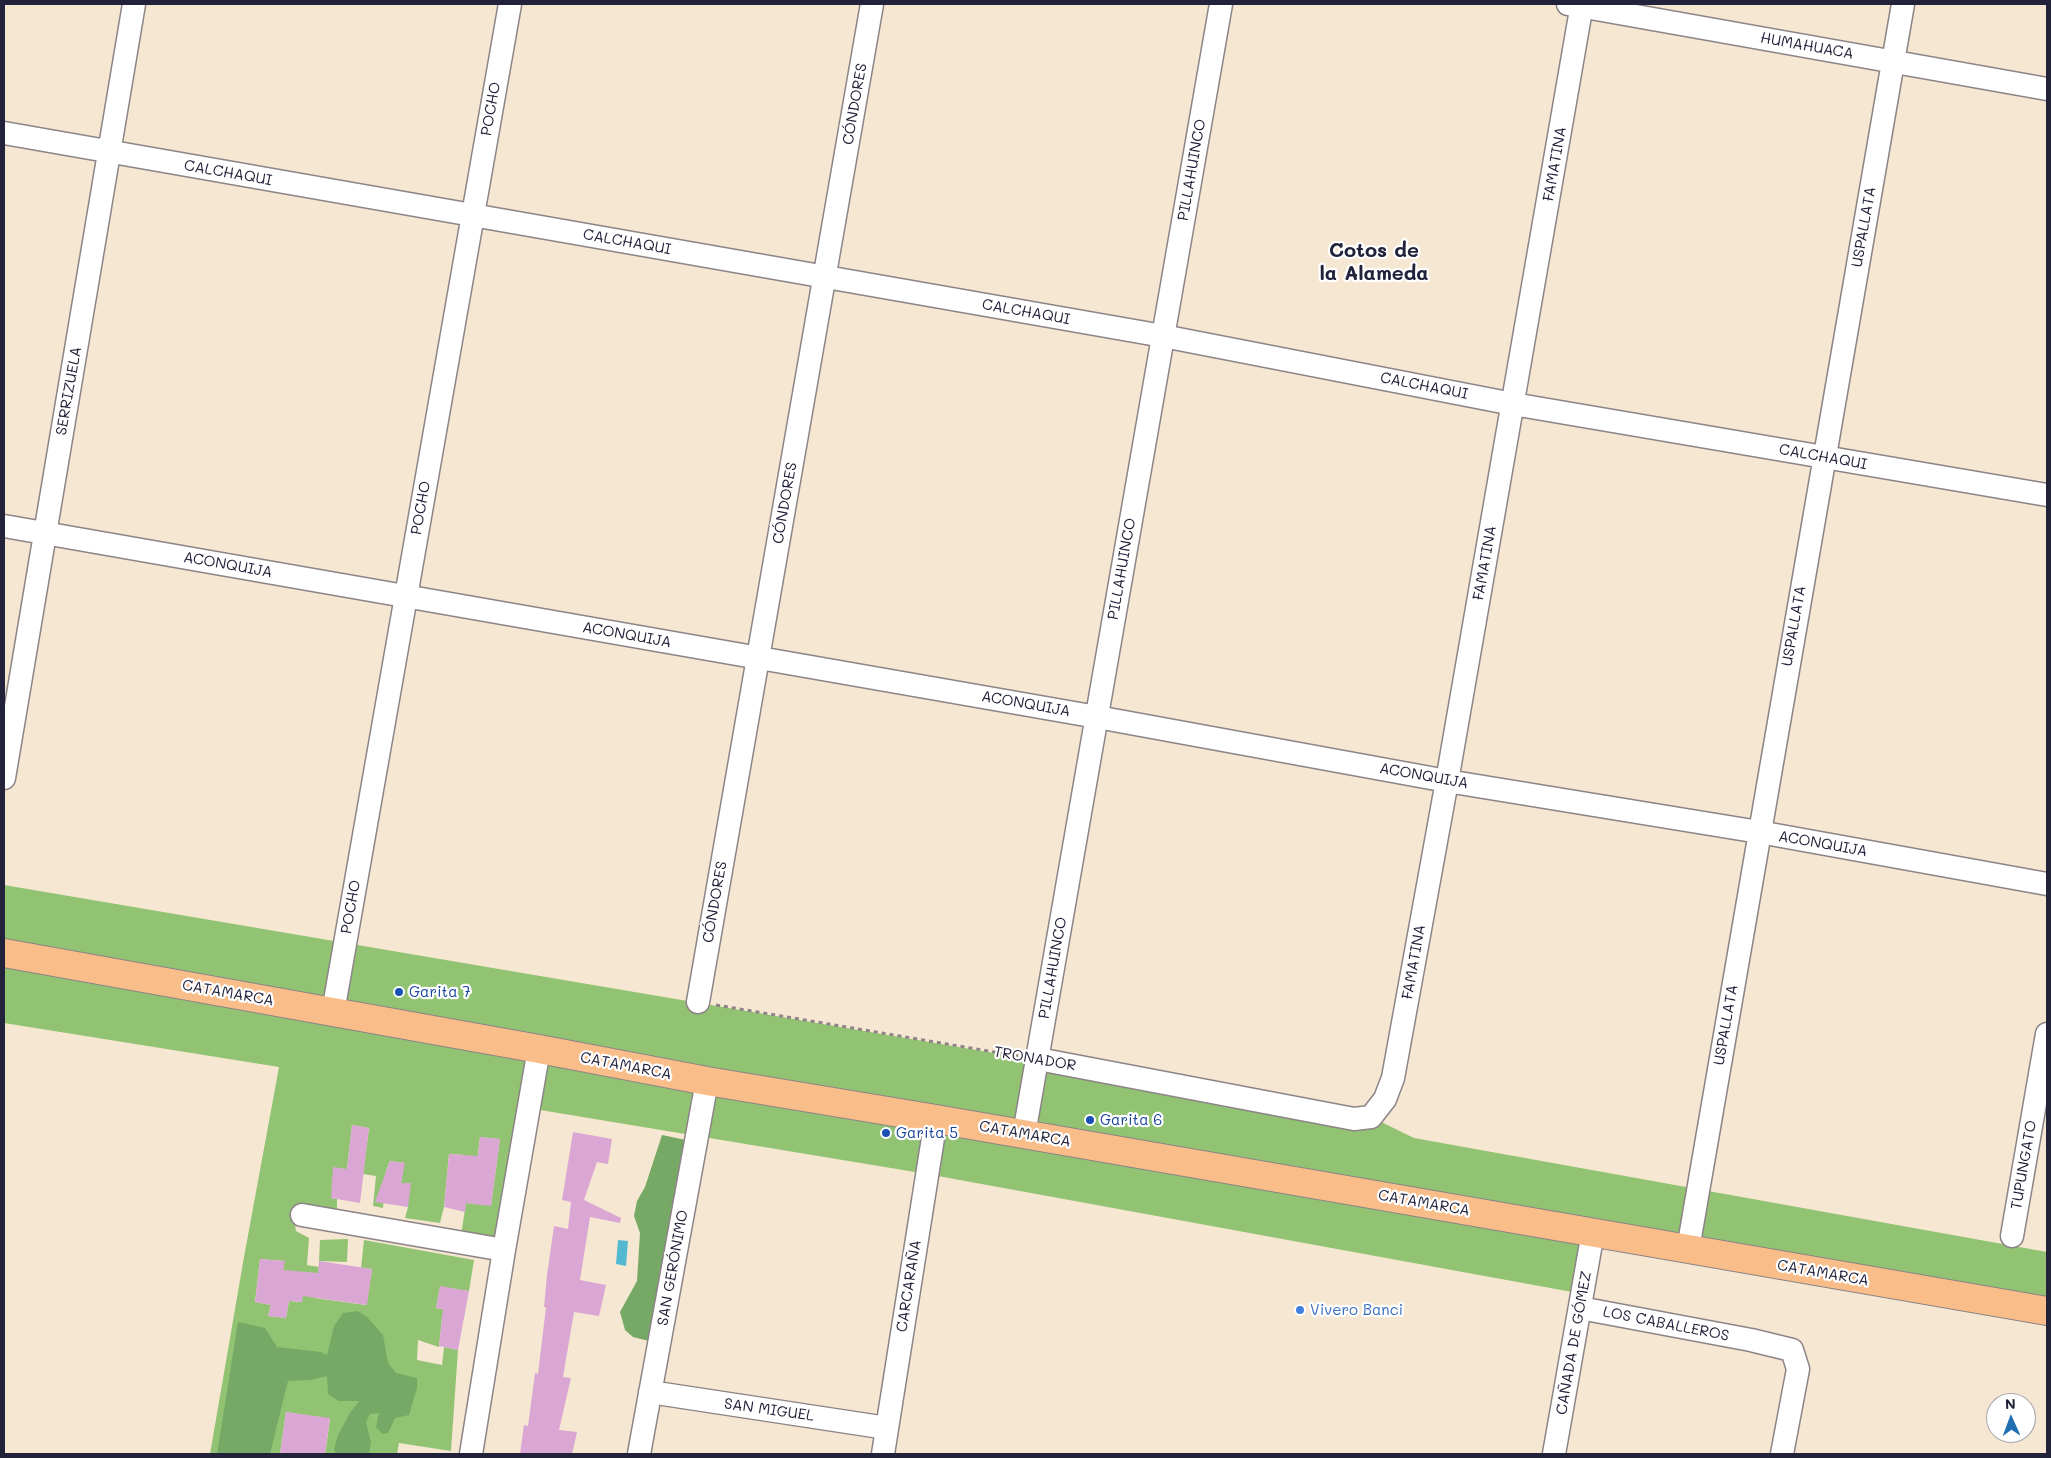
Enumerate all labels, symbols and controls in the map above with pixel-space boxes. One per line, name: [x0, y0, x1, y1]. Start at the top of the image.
street label: HUMAHUACA: [1759, 29, 1855, 63]
street label: CÓNDORES: [839, 62, 871, 146]
street label: POCHO: [477, 81, 505, 137]
street label: PILLAHUINCO: [1174, 118, 1210, 222]
street label: FAMATINA: [1540, 125, 1570, 203]
street label: CALCHAQUI: [183, 156, 273, 190]
street label: USPALLATA: [1848, 185, 1880, 269]
street label: CALCHAQUI: [582, 225, 672, 259]
district label: Cotos de la Alameda: [1319, 239, 1429, 286]
street label: CALCHAQUI: [981, 295, 1071, 329]
street label: SERRIZUELA: [52, 345, 86, 437]
street label: CALCHAQUI: [1379, 369, 1469, 403]
street label: CALCHAQUI: [1778, 440, 1868, 474]
street label: CÓNDORES: [769, 461, 801, 545]
street label: POCHO: [407, 480, 435, 536]
street label: PILLAHUINCO: [1104, 517, 1140, 621]
street label: FAMATINA: [1470, 524, 1500, 602]
street label: ACONQUIJA: [182, 548, 274, 582]
street label: USPALLATA: [1778, 584, 1810, 668]
street label: ACONQUIJA: [581, 618, 673, 652]
street label: ACONQUIJA: [980, 687, 1072, 721]
street label: ACONQUIJA: [1378, 759, 1470, 793]
street label: ACONQUIJA: [1777, 827, 1869, 861]
street label: CÓNDORES: [699, 860, 731, 944]
street label: POCHO: [337, 879, 365, 935]
street label: PILLAHUINCO: [1035, 916, 1071, 1020]
street label: FAMATINA: [1399, 923, 1429, 1001]
street label: CATAMARCA: [181, 976, 275, 1010]
place label: Garita 7: [409, 983, 471, 1001]
street label: USPALLATA: [1710, 983, 1742, 1067]
marker: Garita 7: [393, 986, 405, 998]
street label: TRONADOR: [993, 1043, 1077, 1075]
street label: CATAMARCA: [579, 1048, 673, 1084]
place label: Garita 6: [1100, 1111, 1162, 1129]
marker: Garita 6: [1084, 1114, 1096, 1126]
street label: CATAMARCA: [978, 1117, 1072, 1151]
street label: TUPUNGATO: [2007, 1119, 2041, 1211]
place label: Garita 5: [896, 1124, 958, 1142]
marker: Garita 5: [880, 1127, 892, 1139]
street label: CATAMARCA: [1377, 1186, 1471, 1220]
street label: SAN GERÓNIMO: [654, 1209, 692, 1327]
street label: CARCARAÑA: [893, 1239, 925, 1333]
street label: CATAMARCA: [1776, 1256, 1870, 1290]
street label: CAÑADA DE GÓMEZ: [1553, 1270, 1595, 1416]
place label: Vivero Banci: [1310, 1301, 1403, 1319]
street label: LOS CABALLEROS: [1601, 1303, 1731, 1345]
marker: Vivero Banci: [1294, 1304, 1306, 1316]
north arrow: [1986, 1393, 2036, 1443]
text: N: [2005, 1394, 2016, 1413]
street label: SAN MIGUEL: [723, 1395, 815, 1425]

